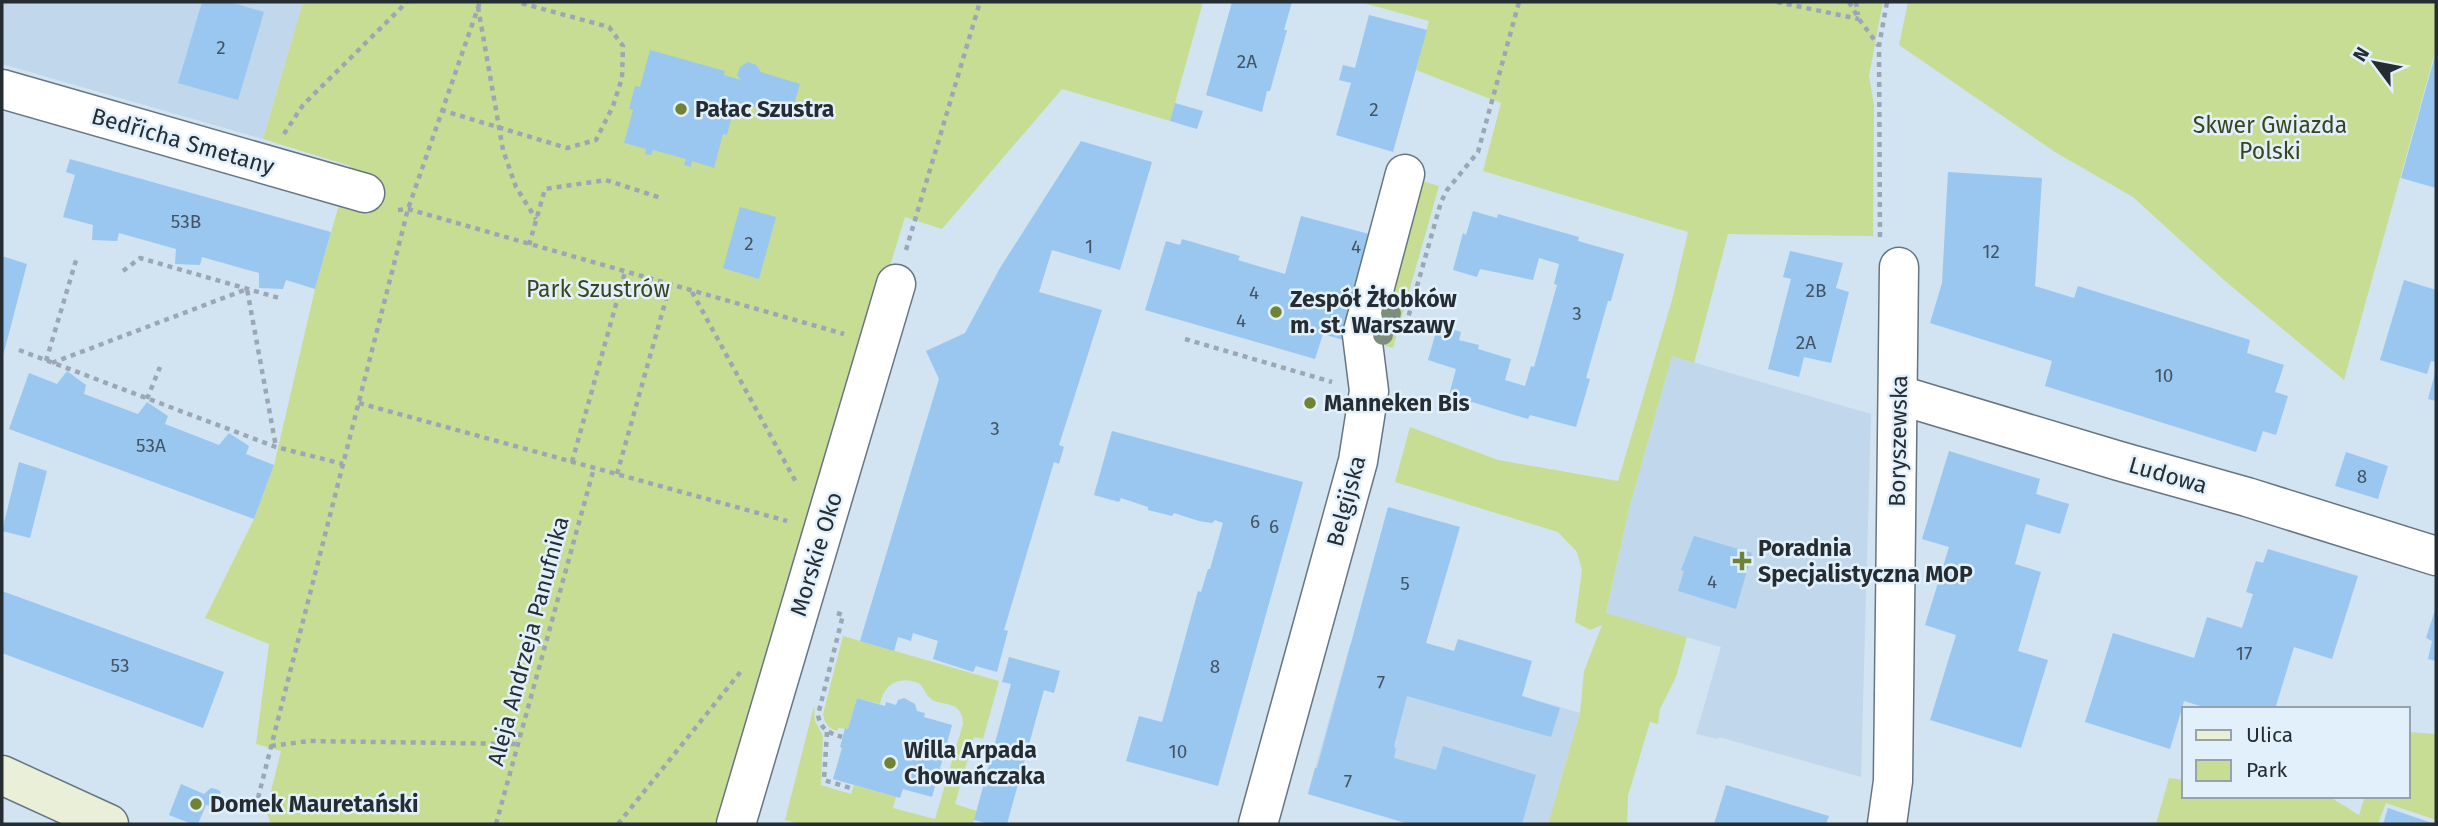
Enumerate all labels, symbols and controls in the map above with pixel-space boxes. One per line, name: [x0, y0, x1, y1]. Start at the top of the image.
north arrow: [2340, 28, 2410, 98]
house number: 2: [216, 36, 226, 59]
text: N: [2348, 43, 2374, 66]
house number: 2A: [1237, 50, 1257, 73]
place label: Pałac Szustra: [695, 95, 834, 123]
house number: 2: [1369, 98, 1379, 121]
marker: Pałac Szustra: [673, 101, 689, 117]
street label: Bedřicha Smetany: [88, 102, 278, 181]
park label: Skwer Gwiazda Polski: [2193, 111, 2347, 165]
house number: 53B: [171, 210, 201, 233]
house number: 2: [744, 232, 754, 255]
house number: 1: [1085, 235, 1093, 258]
house number: 4: [1351, 235, 1361, 258]
house number: 12: [1982, 240, 2000, 263]
park label: Park Szustrów: [526, 275, 671, 303]
house number: 2B: [1806, 279, 1826, 302]
house number: 4: [1249, 281, 1259, 304]
place label: Zespół Żłobków m. st. Warszawy: [1290, 284, 1458, 339]
house number: 3: [1572, 302, 1582, 325]
marker: Zespół Żłobków m. st. Warszawy: [1268, 304, 1284, 320]
house number: 4: [1236, 309, 1246, 332]
house number: 2A: [1796, 331, 1816, 354]
house number: 10: [2155, 364, 2173, 387]
street label: Boryszewska: [1883, 375, 1913, 507]
place label: Manneken Bis: [1324, 389, 1470, 417]
marker: Manneken Bis: [1302, 395, 1318, 411]
house number: 3: [990, 417, 1000, 440]
house number: 53A: [136, 434, 166, 457]
street label: Ludowa: [2125, 450, 2211, 500]
street label: Belgijska: [1320, 453, 1372, 549]
house number: 8: [2357, 465, 2367, 488]
street label: Morskie Oko: [784, 489, 848, 619]
house number: 6: [1250, 510, 1260, 533]
street label: Aleja Andrzeja Panufnika: [481, 513, 575, 769]
house number: 6: [1269, 515, 1279, 538]
place label: Poradnia Specjalistyczna MOP: [1758, 534, 1973, 588]
marker: Poradnia Specjalistyczna MOP: [1732, 551, 1752, 571]
house number: 4: [1707, 570, 1717, 593]
house number: 5: [1400, 572, 1410, 595]
house number: 17: [2236, 642, 2252, 665]
house number: 53: [111, 654, 129, 677]
house number: 8: [1210, 655, 1220, 678]
house number: 7: [1377, 671, 1385, 694]
legend: [2182, 707, 2410, 798]
text: Ulica: [2246, 722, 2293, 748]
place label: Willa Arpada Chowańczaka: [904, 736, 1045, 790]
house number: 10: [1169, 740, 1187, 763]
marker: Willa Arpada Chowańczaka: [882, 755, 898, 771]
text: Park: [2246, 757, 2288, 783]
house number: 7: [1344, 770, 1352, 793]
place label: Domek Mauretański: [210, 790, 419, 818]
marker: Domek Mauretański: [188, 796, 204, 812]

